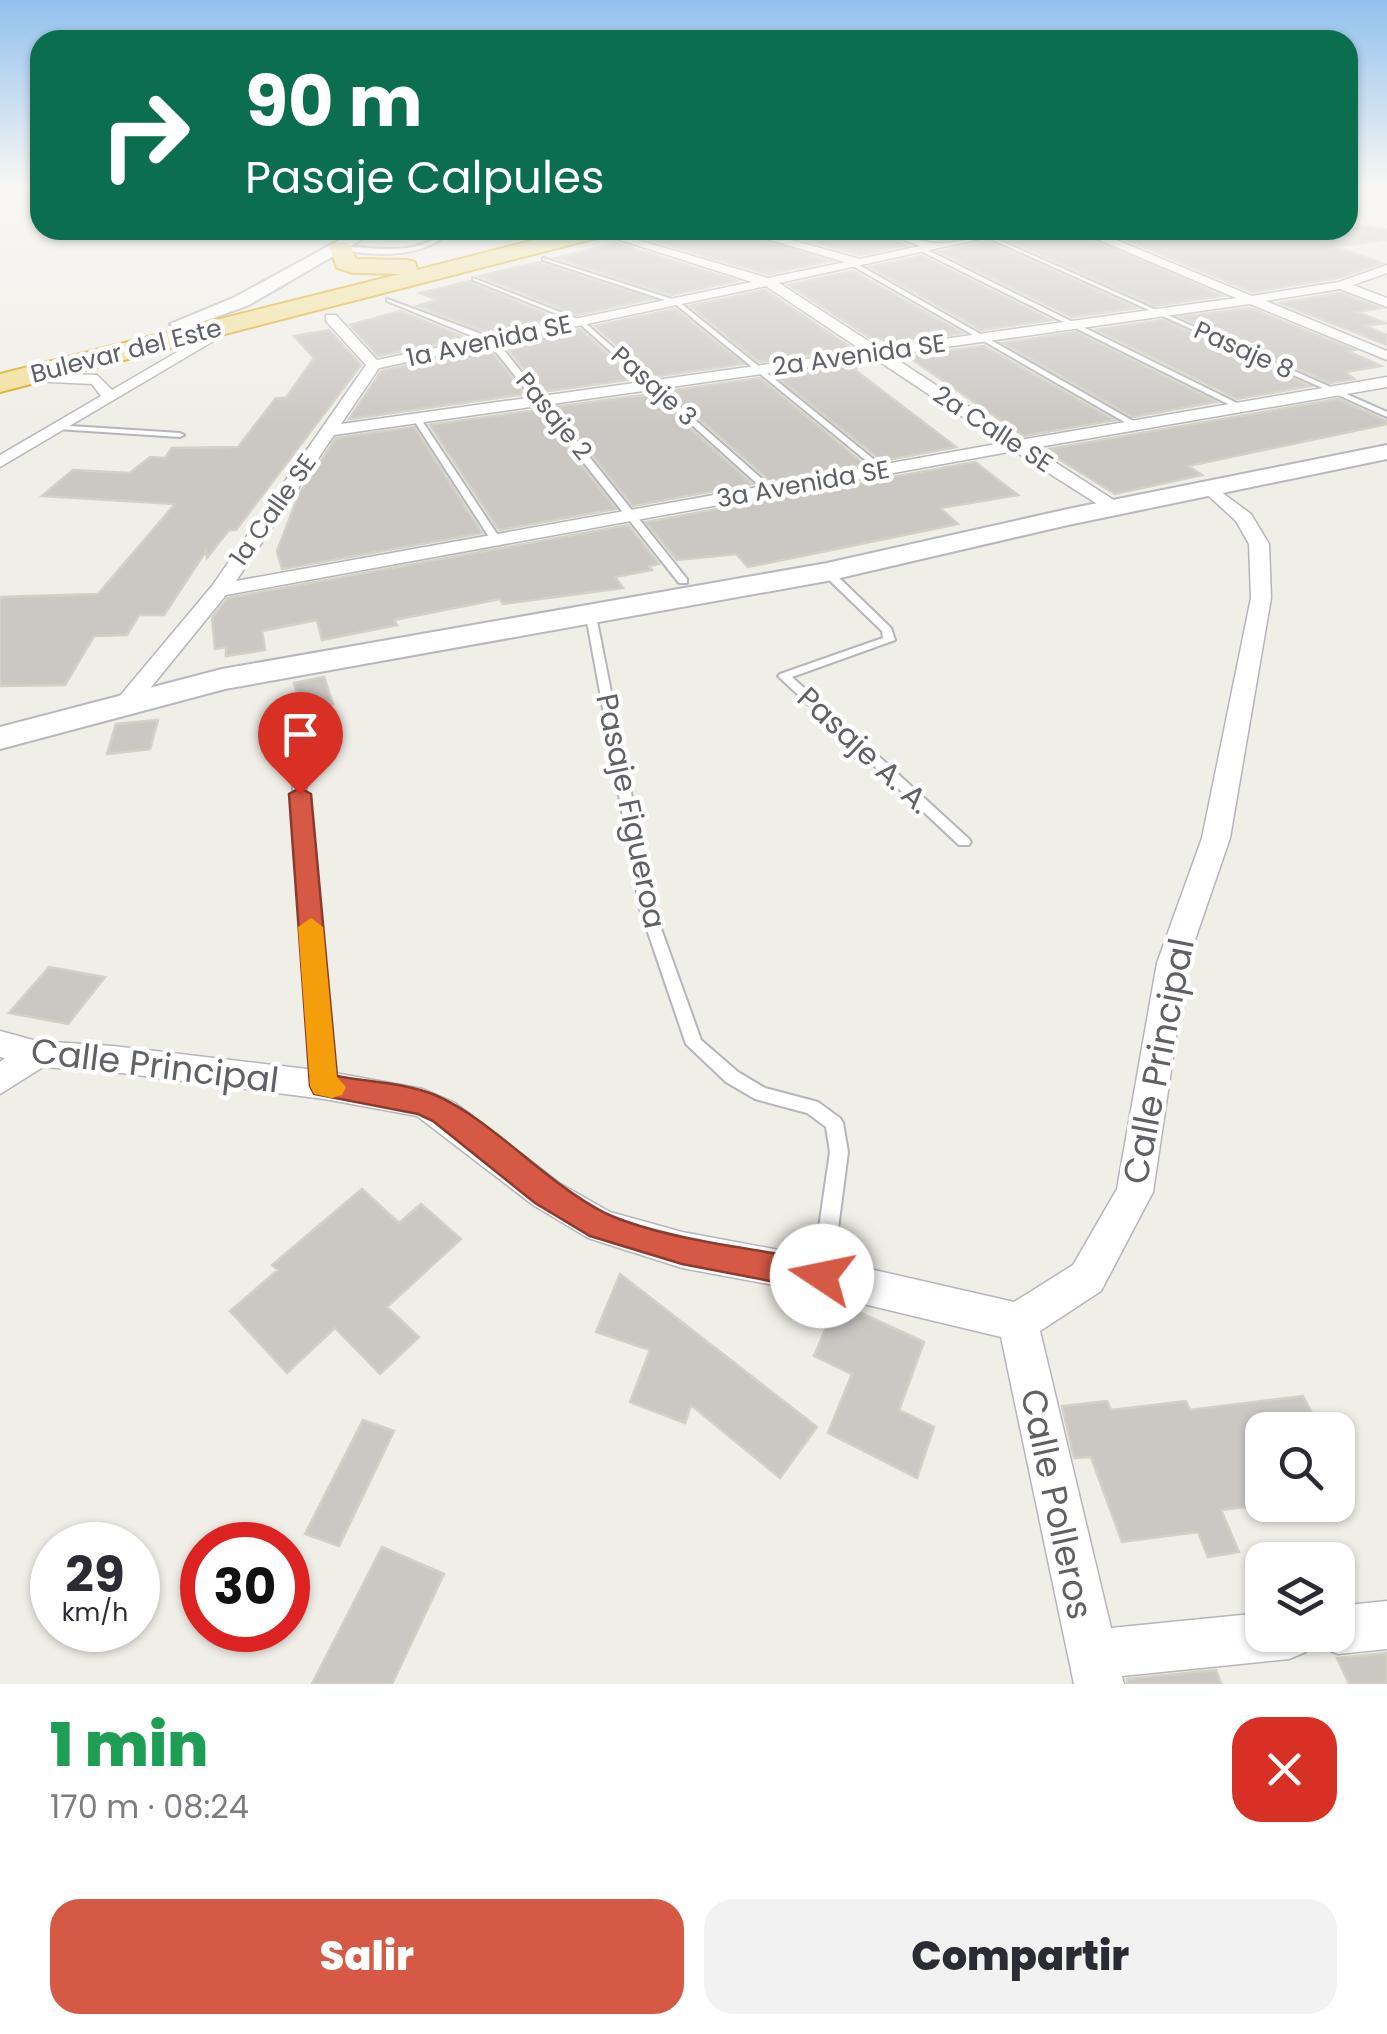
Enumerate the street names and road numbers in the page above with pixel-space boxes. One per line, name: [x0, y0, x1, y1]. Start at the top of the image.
street label: 1a Avenida SE: [403, 306, 575, 376]
street label: Bulevar del Este: [27, 310, 225, 392]
street label: Pasaje 8: [1189, 313, 1299, 387]
street label: 2a Avenida SE: [770, 326, 948, 384]
street label: Pasaje 3: [603, 338, 705, 434]
street label: Pasaje 2: [508, 365, 600, 467]
street label: 2a Calle SE: [926, 377, 1060, 481]
street label: 1a Calle SE: [221, 447, 325, 573]
street label: 3a Avenida SE: [714, 452, 892, 516]
street label: Pasaje A. A.: [788, 677, 940, 823]
street label: Pasaje Figueroa: [585, 690, 677, 932]
street label: Calle Principal: [1110, 934, 1206, 1188]
street label: Calle Principal: [28, 1026, 282, 1104]
street label: Calle Polleros: [1009, 1384, 1105, 1624]

